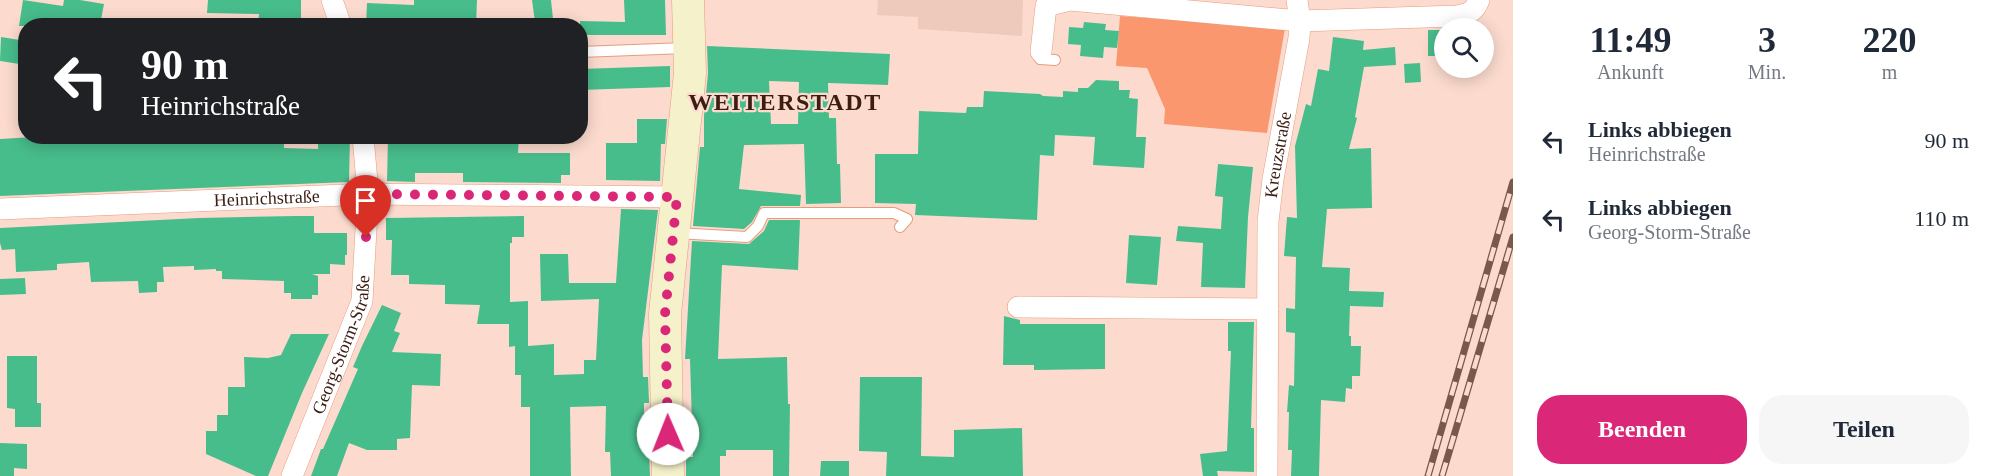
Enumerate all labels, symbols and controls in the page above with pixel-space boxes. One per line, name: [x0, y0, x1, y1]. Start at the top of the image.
map controls: [1434, 18, 1494, 78]
button: search: [1434, 18, 1494, 78]
text: 11:49: [1589, 20, 1671, 60]
text: 3: [1758, 20, 1776, 60]
text: 220: [1863, 20, 1917, 60]
icon: left: [42, 42, 120, 120]
text: 90 m: [141, 42, 229, 88]
text: Ankunft: [1597, 61, 1664, 83]
text: Min.: [1748, 61, 1786, 83]
text: m: [1882, 61, 1897, 83]
district label: WEITERSTADT: [688, 89, 882, 115]
text: Heinrichstraße: [141, 91, 300, 121]
street label: Kreuzstraße: [1261, 110, 1295, 199]
text: Links abbiegen: [1588, 117, 1732, 142]
icon: left: [1537, 125, 1570, 158]
text: 90 m: [1924, 128, 1969, 153]
text: Heinrichstraße: [1588, 143, 1706, 165]
pin: [340, 175, 391, 237]
icon: arrive: [349, 184, 382, 217]
street label: Heinrichstraße: [213, 186, 320, 210]
text: Links abbiegen: [1588, 195, 1732, 220]
icon: left: [1537, 203, 1570, 236]
text: 110 m: [1914, 206, 1969, 231]
text: Georg-Storm-Straße: [1588, 221, 1751, 243]
street label: Georg-Storm-Straße: [308, 275, 373, 417]
button: Beenden: [1537, 395, 1747, 464]
button: Teilen: [1759, 395, 1969, 464]
position arrow: [636, 402, 700, 466]

